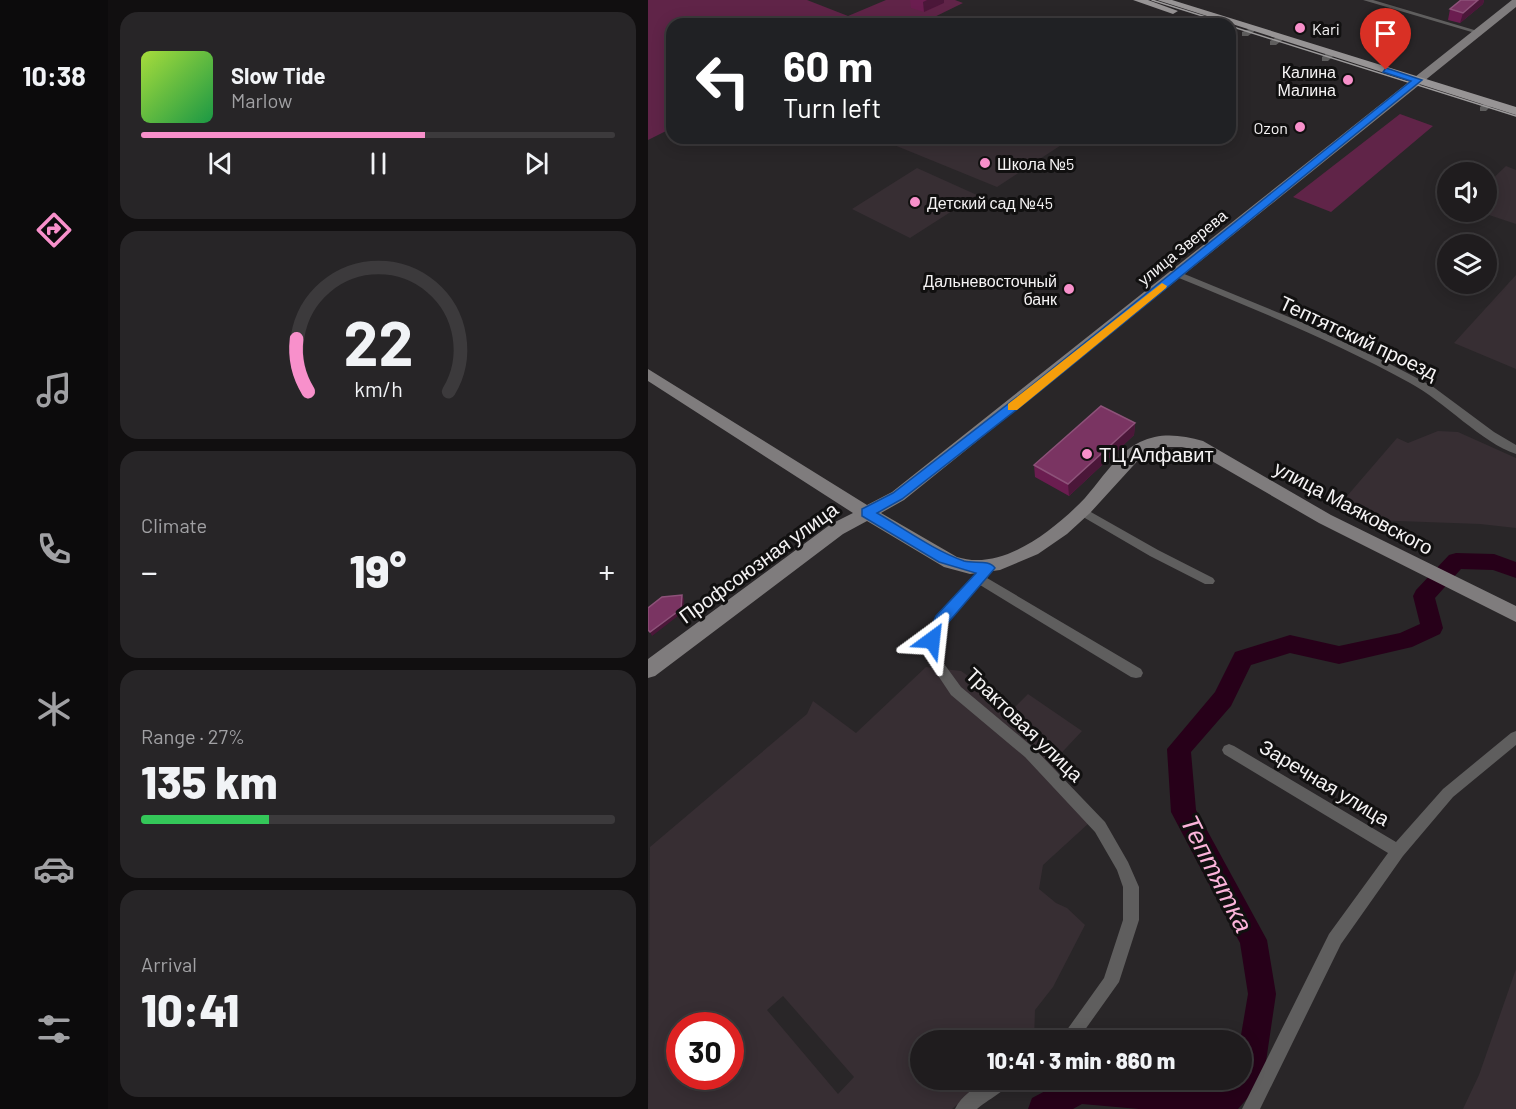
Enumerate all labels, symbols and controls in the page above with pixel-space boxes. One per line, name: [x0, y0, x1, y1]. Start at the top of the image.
pin: [1360, 8, 1411, 70]
icon: arrive: [1369, 17, 1402, 50]
place label: Kari: [1312, 19, 1340, 38]
marker: Kari: [1293, 21, 1307, 35]
text: 60 m: [783, 40, 873, 90]
icon: left: [684, 42, 762, 120]
text: 10:38: [22, 59, 86, 91]
text: Slow Tide: [231, 62, 326, 88]
place label: Калина Малина: [1278, 62, 1336, 99]
marker: Калина Малина: [1341, 73, 1355, 87]
text: Marlow: [231, 88, 292, 112]
text: Turn left: [783, 91, 881, 123]
place label: Ozon: [1254, 118, 1288, 137]
marker: Ozon: [1293, 120, 1307, 134]
icon: previous: [204, 147, 237, 180]
icon: pause: [362, 147, 395, 180]
icon: next: [520, 147, 553, 180]
place label: Школа №5: [997, 154, 1074, 173]
marker: Школа №5: [978, 156, 992, 170]
map controls: [1437, 162, 1497, 294]
button: sound: [1437, 162, 1497, 222]
place label: Детский сад №45: [927, 193, 1053, 212]
marker: Детский сад №45: [908, 195, 922, 209]
street label: улица Зверева: [1134, 205, 1230, 289]
icon: directions: [33, 209, 75, 251]
button: layers: [1437, 234, 1497, 294]
place label: Дальневосточный банк: [923, 271, 1058, 308]
marker: Дальневосточный банк: [1062, 282, 1076, 296]
street label: Тептятский проезд: [1276, 290, 1442, 384]
text: 22: [343, 304, 413, 378]
icon: music: [33, 369, 75, 411]
text: km/h: [354, 377, 402, 402]
place label: ТЦ Алфавит: [1099, 442, 1214, 466]
marker: ТЦ Алфавит: [1080, 447, 1094, 461]
street label: улица Маяковского: [1270, 455, 1438, 559]
street label: Профсоюзная улица: [674, 496, 843, 628]
text: Climate: [141, 513, 207, 537]
icon: phone: [33, 528, 75, 570]
text: 19°: [350, 543, 406, 597]
text: −: [141, 551, 158, 591]
text: +: [599, 551, 615, 591]
position arrow: [900, 608, 964, 672]
street label: Трактовая улица: [961, 662, 1089, 787]
icon: climate: [33, 688, 75, 730]
text: Range · 27%: [141, 724, 245, 748]
street label: Заречная улица: [1256, 734, 1395, 831]
text: 135 km: [141, 754, 278, 808]
water label: Тептятка: [1175, 809, 1261, 937]
icon: car: [33, 848, 75, 890]
text: Arrival: [141, 952, 197, 976]
text: 10:41: [141, 982, 239, 1036]
icon: filters: [33, 1008, 75, 1050]
speed limit sign: 30: [666, 1012, 744, 1090]
text: 10:41 · 3 min · 860 m: [987, 1047, 1175, 1073]

